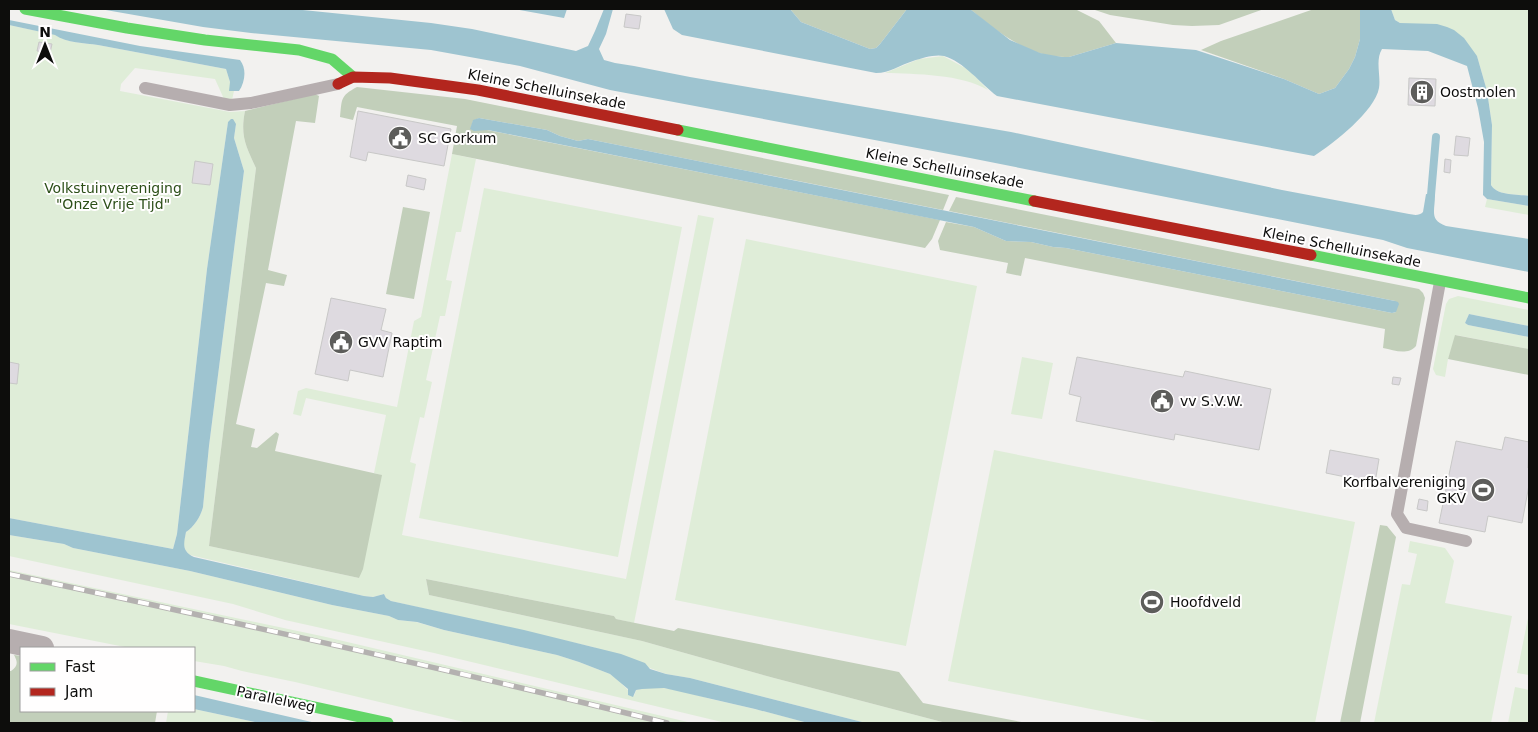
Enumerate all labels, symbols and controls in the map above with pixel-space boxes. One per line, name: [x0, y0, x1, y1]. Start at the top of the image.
north arrow: [20, 20, 70, 70]
text: N: [39, 24, 51, 40]
street label: Kleine Schelluinsekade: [467, 66, 627, 112]
building icon: Oostmolen: [1409, 79, 1435, 105]
place label: Oostmolen: [1440, 84, 1516, 100]
public building icon: SC Gorkum: [387, 125, 413, 151]
place label: SC Gorkum: [418, 130, 496, 146]
street label: Kleine Schelluinsekade: [865, 145, 1025, 191]
park label: Volkstuinvereniging "Onze Vrije Tijd": [44, 180, 182, 212]
street label: Kleine Schelluinsekade: [1262, 224, 1422, 270]
public building icon: GVV Raptim: [328, 329, 354, 355]
place label: GVV Raptim: [358, 334, 442, 350]
public building icon: vv S.V.W.: [1149, 388, 1175, 414]
place label: vv S.V.W.: [1180, 393, 1243, 409]
place label: Korfbalvereniging GKV: [1343, 474, 1466, 506]
sports icon: Korfbalvereniging GKV: [1470, 477, 1496, 503]
sports icon: Hoofdveld: [1139, 589, 1165, 615]
place label: Hoofdveld: [1170, 594, 1241, 610]
legend: [20, 647, 195, 712]
text: Fast: [65, 658, 95, 676]
text: Jam: [64, 683, 93, 701]
street label: Parallelweg: [235, 683, 317, 715]

